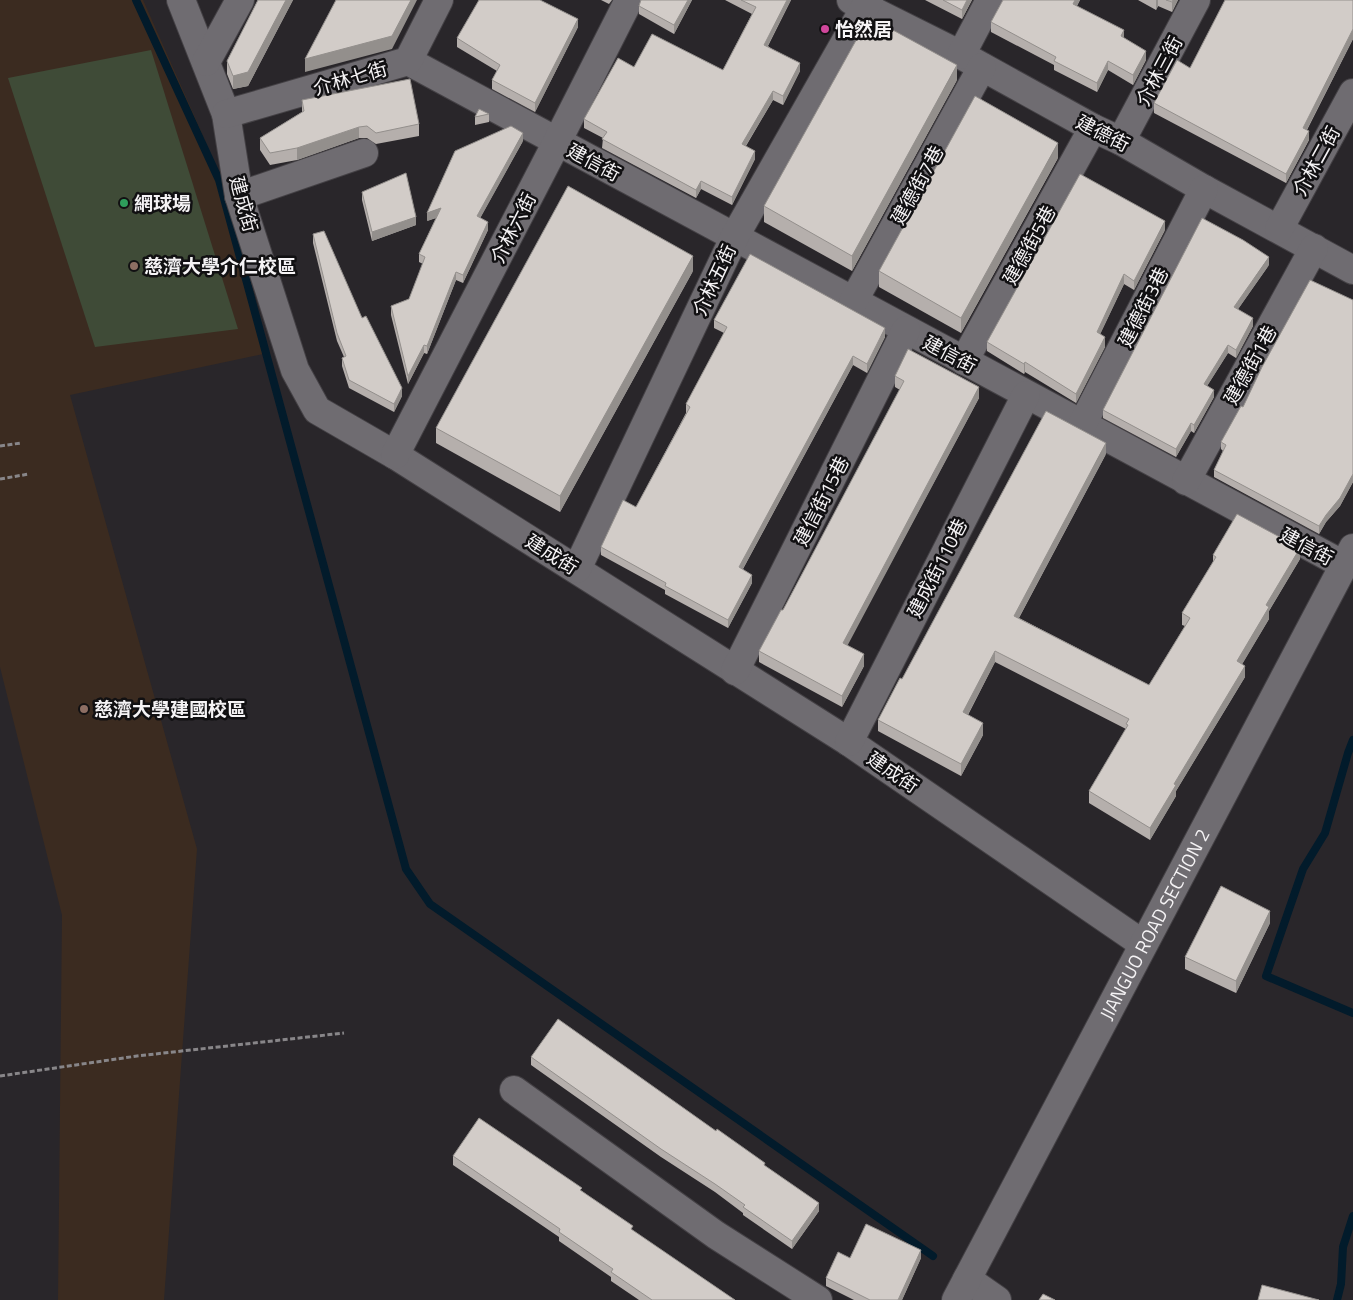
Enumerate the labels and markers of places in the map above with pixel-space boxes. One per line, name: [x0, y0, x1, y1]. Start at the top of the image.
place label: 怡然居: [835, 14, 892, 43]
marker: 怡然居: [819, 23, 831, 35]
place label: 網球場: [134, 188, 191, 217]
marker: 網球場: [118, 197, 130, 209]
place label: 慈濟大學介仁校區: [144, 251, 296, 280]
marker: 慈濟大學介仁校區: [128, 260, 140, 272]
place label: 慈濟大學建國校區: [94, 694, 246, 723]
marker: 慈濟大學建國校區: [78, 703, 90, 715]

